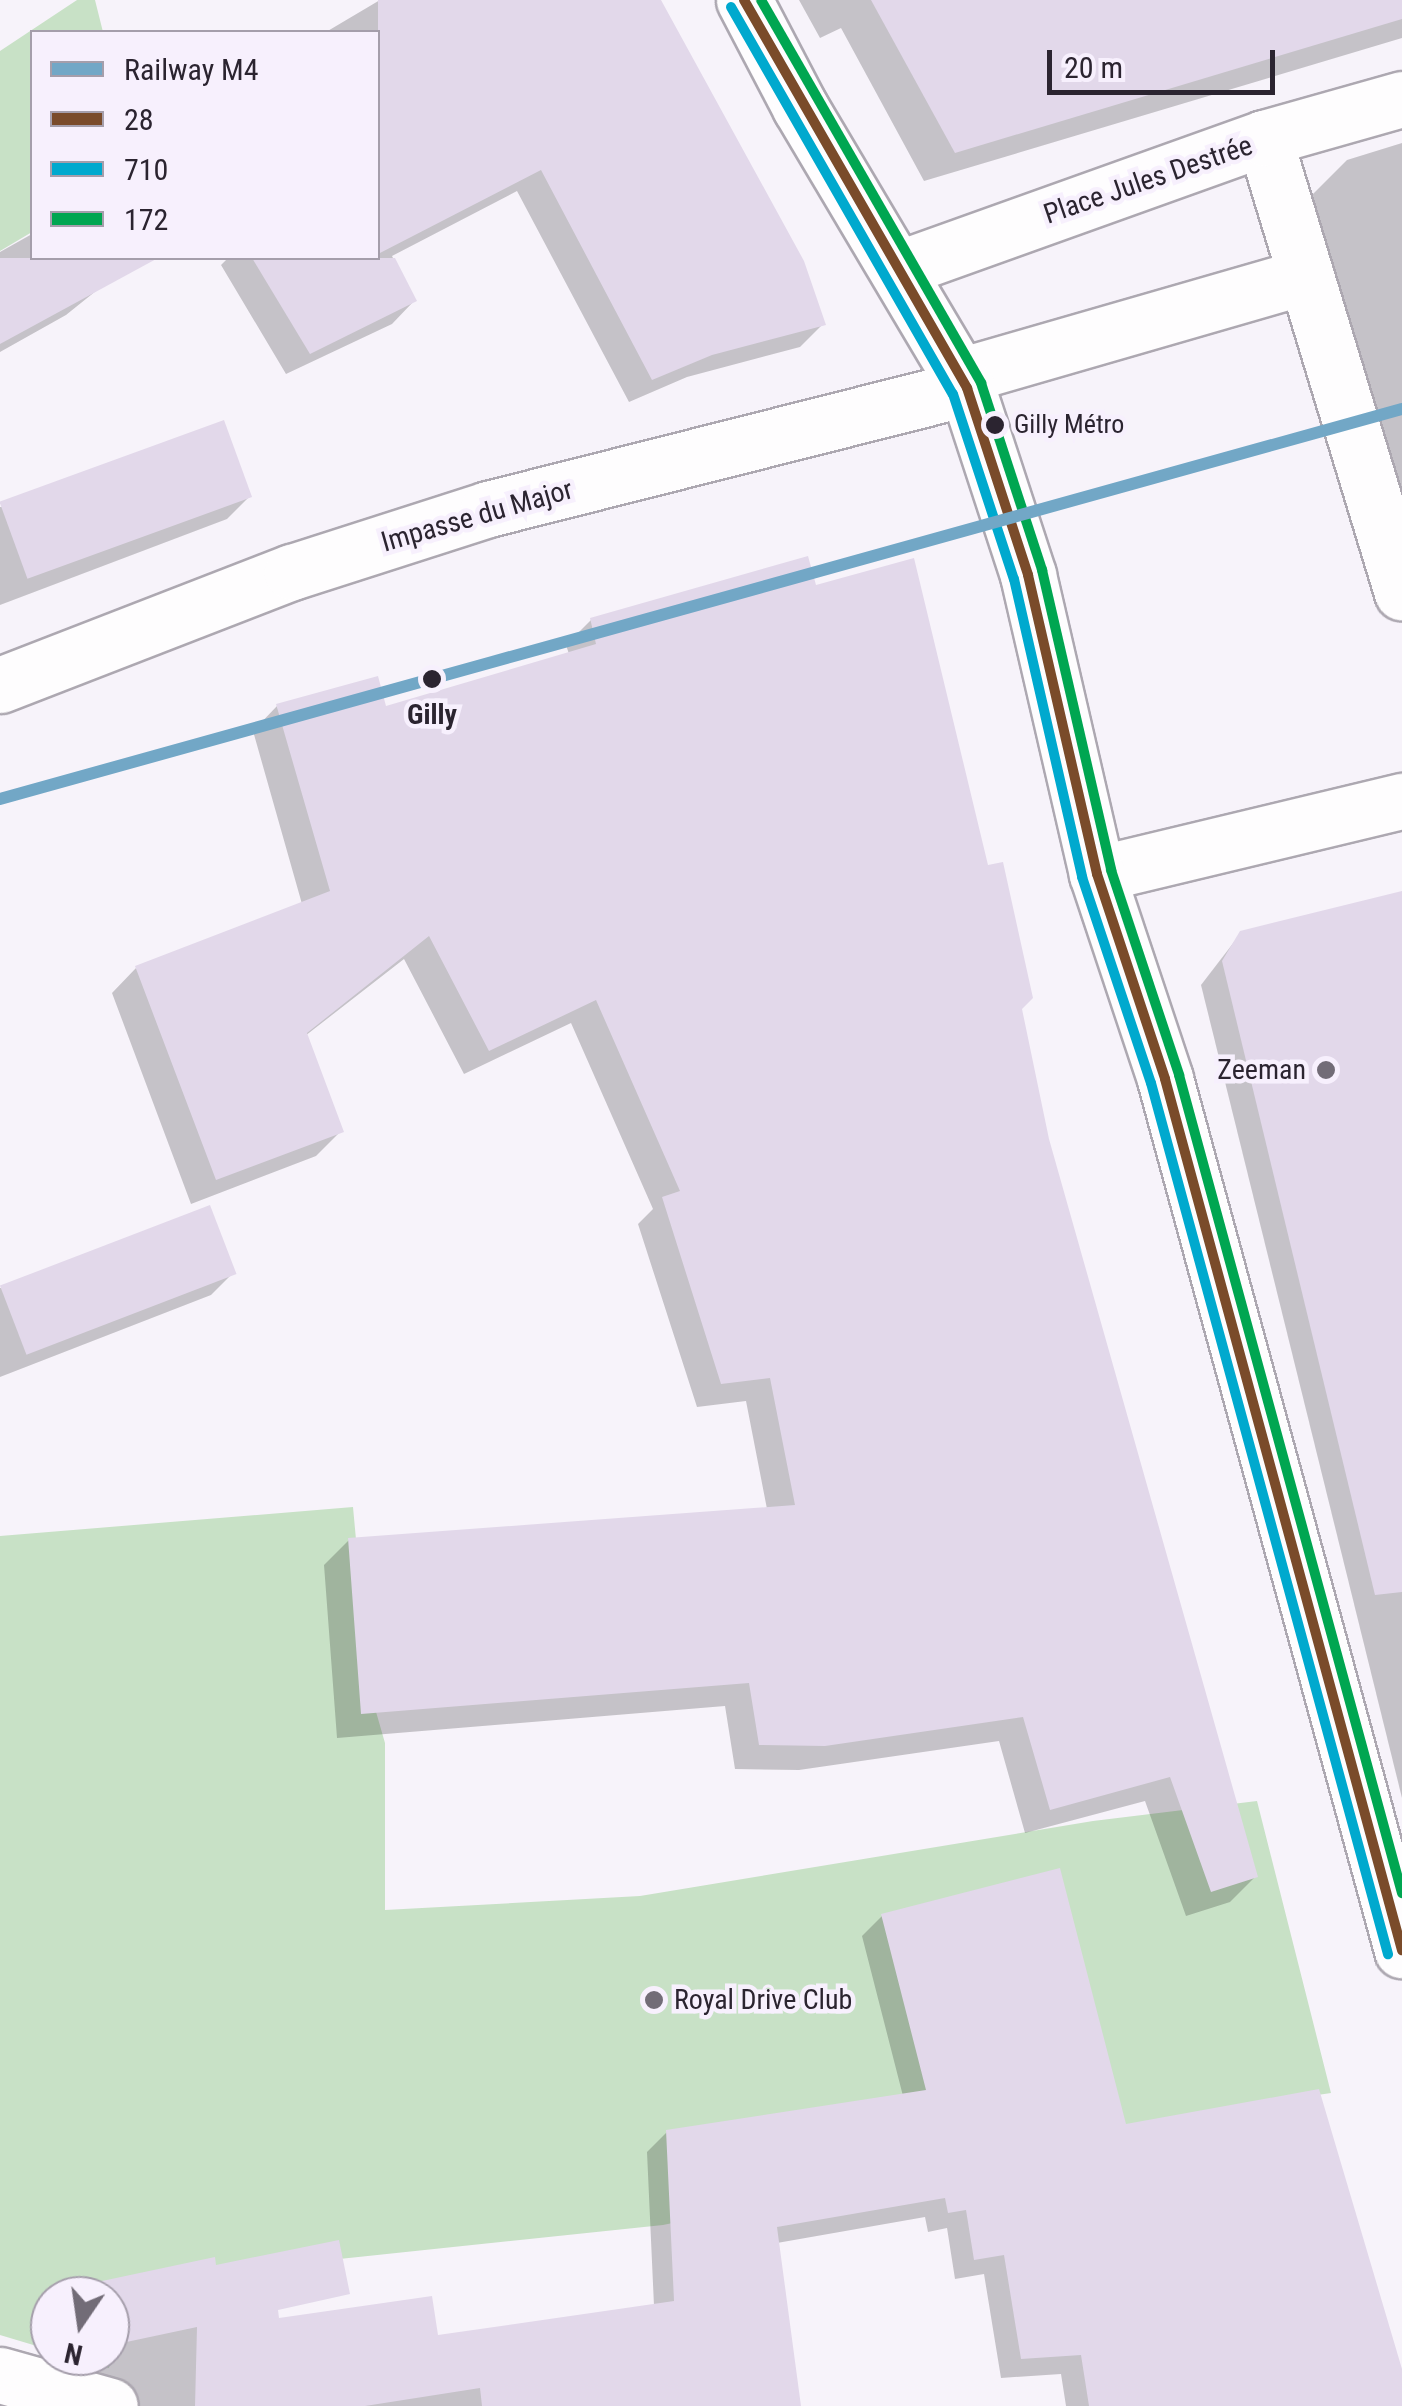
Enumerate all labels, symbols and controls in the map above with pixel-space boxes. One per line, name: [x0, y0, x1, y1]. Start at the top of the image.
legend: [30, 30, 380, 260]
scale bar: [1052, 30, 1280, 92]
text: 20 m: [1064, 50, 1123, 85]
text: Railway M4: [124, 52, 259, 87]
text: 28: [124, 102, 154, 137]
street label: Place Jules Destrée: [1039, 129, 1257, 231]
text: 710: [124, 152, 168, 187]
text: 172: [124, 202, 168, 237]
place label: Gilly Métro: [1014, 409, 1124, 441]
marker: Gilly Métro: [985, 415, 1005, 435]
street label: Impasse du Major: [377, 473, 577, 559]
marker: Gilly: [417, 664, 447, 694]
place label: Gilly: [407, 698, 457, 732]
place label: Zeeman: [1217, 1053, 1306, 1087]
marker: Zeeman: [1315, 1059, 1337, 1081]
place label: Royal Drive Club: [674, 1983, 852, 2017]
marker: Royal Drive Club: [643, 1989, 665, 2011]
north arrow: [30, 2276, 130, 2376]
text: N: [62, 2336, 86, 2372]

